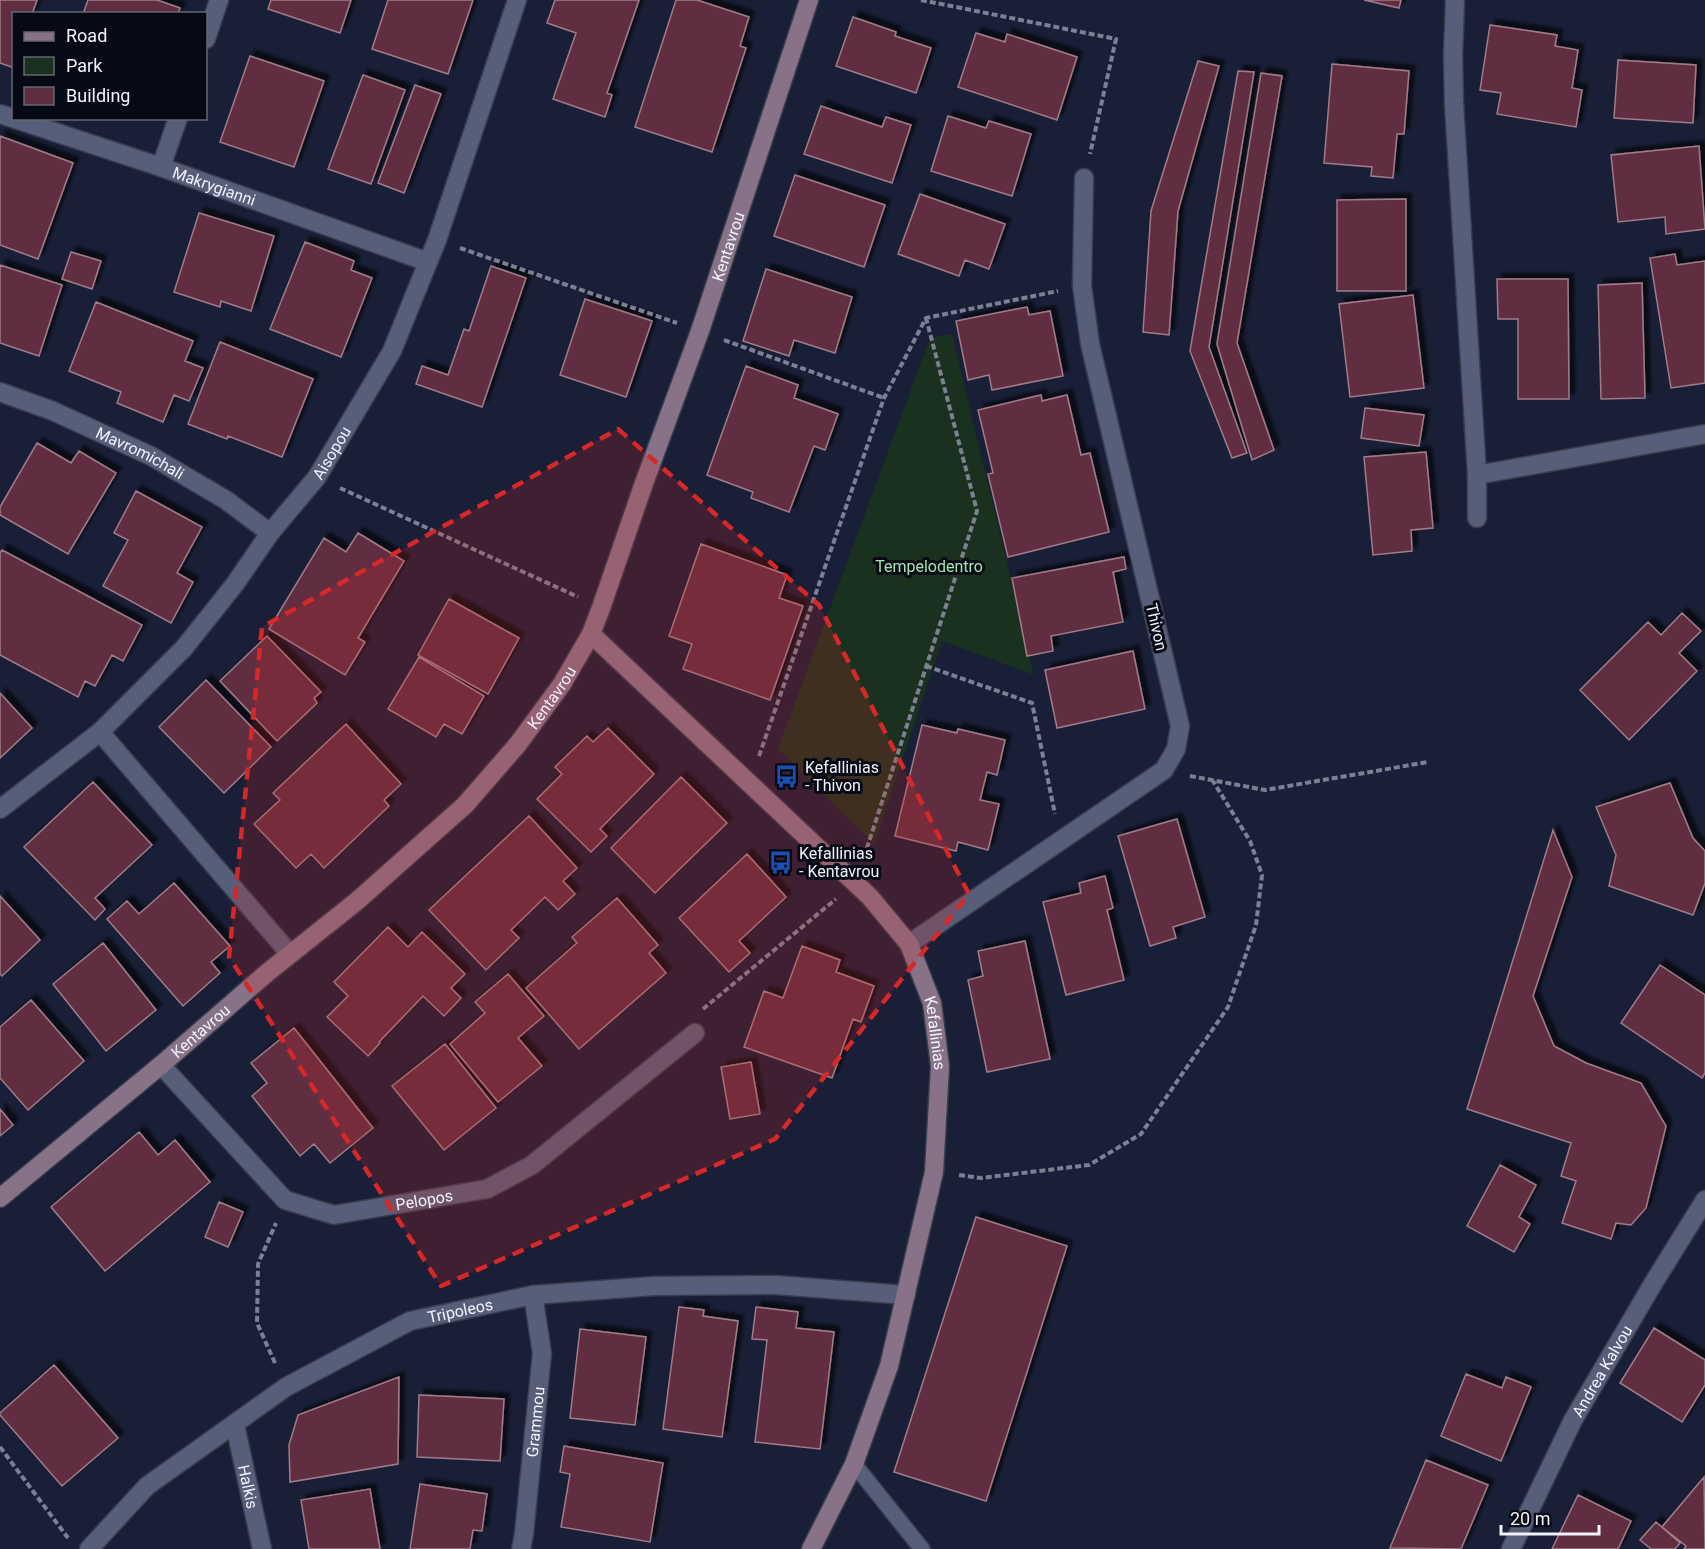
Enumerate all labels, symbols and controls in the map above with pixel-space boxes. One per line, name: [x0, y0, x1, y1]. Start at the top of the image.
legend: [12, 12, 207, 120]
text: Road: [66, 25, 107, 46]
text: Park: [66, 55, 103, 76]
text: Building: [66, 85, 130, 106]
street label: Makrygianni: [170, 163, 258, 210]
street label: Kentavrou: [708, 209, 749, 284]
street label: Mavromichali: [93, 423, 187, 483]
street label: Aisopou: [309, 423, 355, 483]
park label: Tempelodentro: [875, 557, 983, 576]
street label: Thivon: [1142, 602, 1171, 653]
street label: Kentavrou: [523, 663, 580, 733]
place label: Kefallinias - Thivon: [805, 758, 879, 795]
bus stop icon: Kefallinias - Thivon: [774, 763, 800, 789]
place label: Kefallinias - Kentavrou: [799, 844, 879, 881]
bus stop icon: Kefallinias - Kentavrou: [768, 849, 794, 875]
street label: Kefallinias: [920, 993, 949, 1071]
street label: Kentavrou: [167, 1000, 234, 1062]
street label: Pelopos: [394, 1186, 454, 1214]
street label: Tripoleos: [426, 1295, 495, 1327]
street label: Andrea Kalvou: [1568, 1322, 1636, 1420]
street label: Grammou: [523, 1386, 549, 1458]
street label: Halkis: [234, 1463, 262, 1510]
scale bar: [1501, 1498, 1598, 1536]
text: 20 m: [1510, 1508, 1550, 1529]

